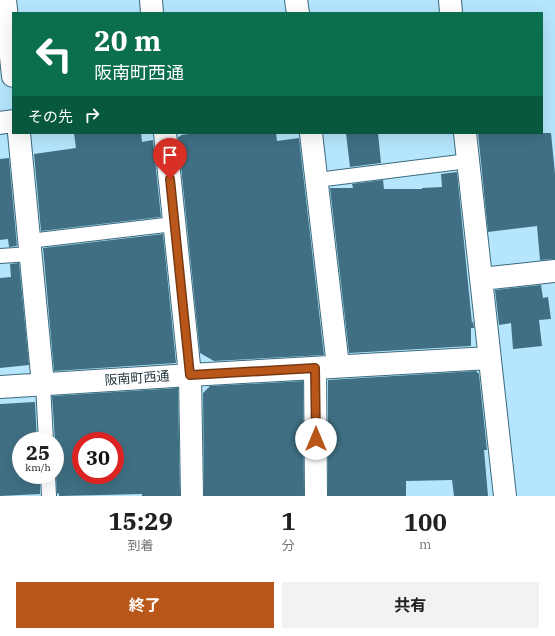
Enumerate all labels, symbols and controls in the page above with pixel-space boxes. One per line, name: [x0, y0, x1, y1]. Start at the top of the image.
text: 20 m: [94, 22, 161, 59]
icon: left: [28, 28, 80, 80]
text: 阪南町西通: [94, 61, 184, 84]
icon: right: [81, 104, 103, 126]
text: その先: [28, 107, 73, 126]
pin: [153, 138, 187, 179]
icon: arrive: [159, 144, 181, 166]
street label: 阪南町西通: [104, 367, 170, 389]
position arrow: [295, 418, 337, 460]
speed limit sign: 30: [72, 432, 124, 484]
text: 25: [26, 439, 50, 466]
text: km/h: [25, 461, 51, 474]
text: 15:29: [108, 505, 173, 537]
text: 1: [281, 505, 296, 537]
text: 100: [404, 506, 447, 538]
text: m: [419, 536, 431, 553]
text: 到着: [128, 537, 154, 554]
text: 分: [282, 537, 295, 554]
button: 終了: [16, 582, 274, 628]
button: 共有: [282, 582, 539, 628]

